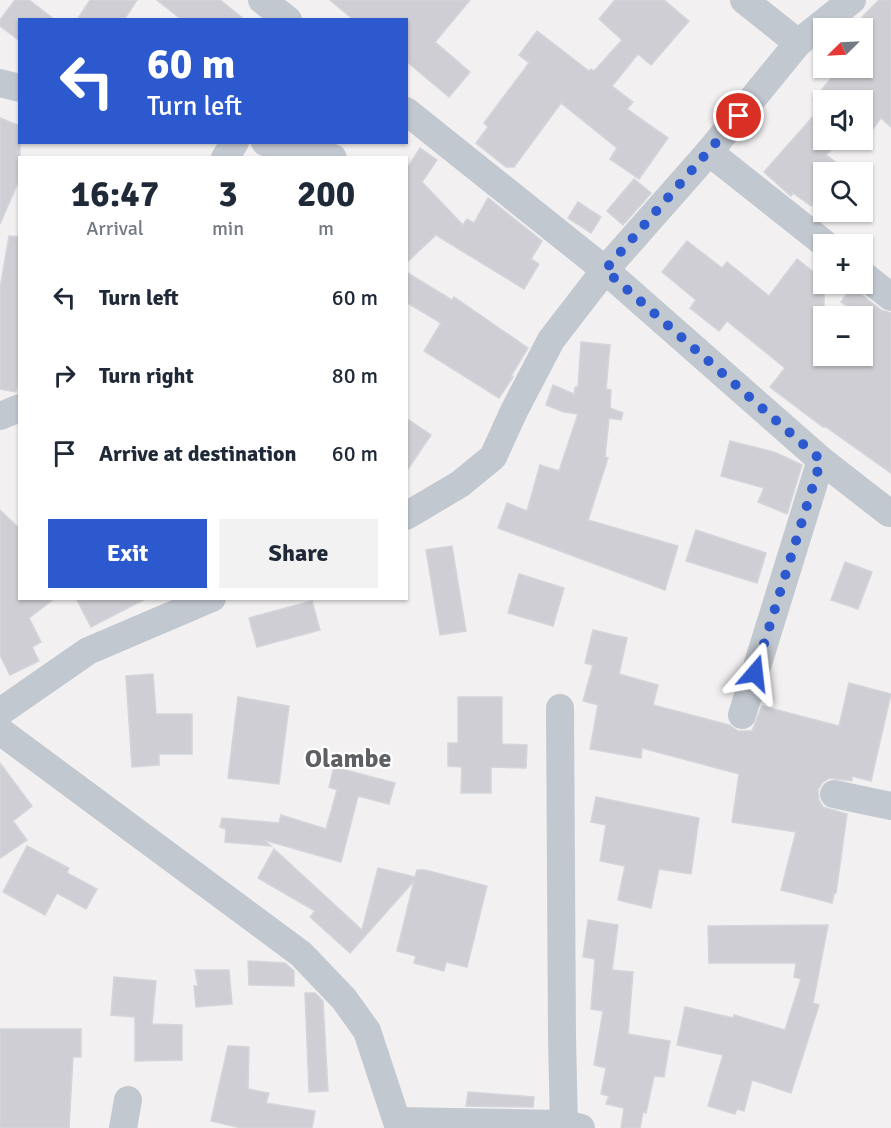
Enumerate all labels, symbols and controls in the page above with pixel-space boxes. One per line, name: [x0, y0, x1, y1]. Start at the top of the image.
north arrow: [813, 18, 873, 78]
map controls: [813, 18, 873, 366]
text: 60 m: [147, 39, 236, 90]
icon: left: [48, 42, 126, 120]
text: Turn left: [147, 90, 242, 123]
pin: [713, 90, 764, 141]
button: sound: [813, 90, 873, 150]
icon: arrive: [722, 99, 755, 132]
button: search: [813, 162, 873, 222]
text: 16:47: [71, 172, 159, 217]
text: 3: [218, 172, 238, 217]
text: 200: [297, 172, 355, 217]
text: Arrival: [86, 216, 144, 241]
text: min: [212, 216, 244, 241]
text: m: [318, 216, 334, 241]
button: +: [813, 234, 873, 294]
icon: left: [48, 281, 81, 314]
text: Turn left: [99, 284, 179, 311]
text: 60 m: [332, 284, 378, 311]
button: −: [813, 306, 873, 366]
icon: right: [48, 359, 81, 392]
text: Turn right: [99, 362, 194, 389]
text: 80 m: [332, 362, 378, 389]
icon: arrive: [48, 437, 81, 470]
text: Arrive at destination: [99, 440, 296, 467]
text: 60 m: [332, 440, 378, 467]
button: Exit: [48, 519, 207, 588]
button: Share: [219, 519, 378, 588]
position arrow: [723, 641, 787, 705]
district label: Olambe: [305, 743, 391, 775]

